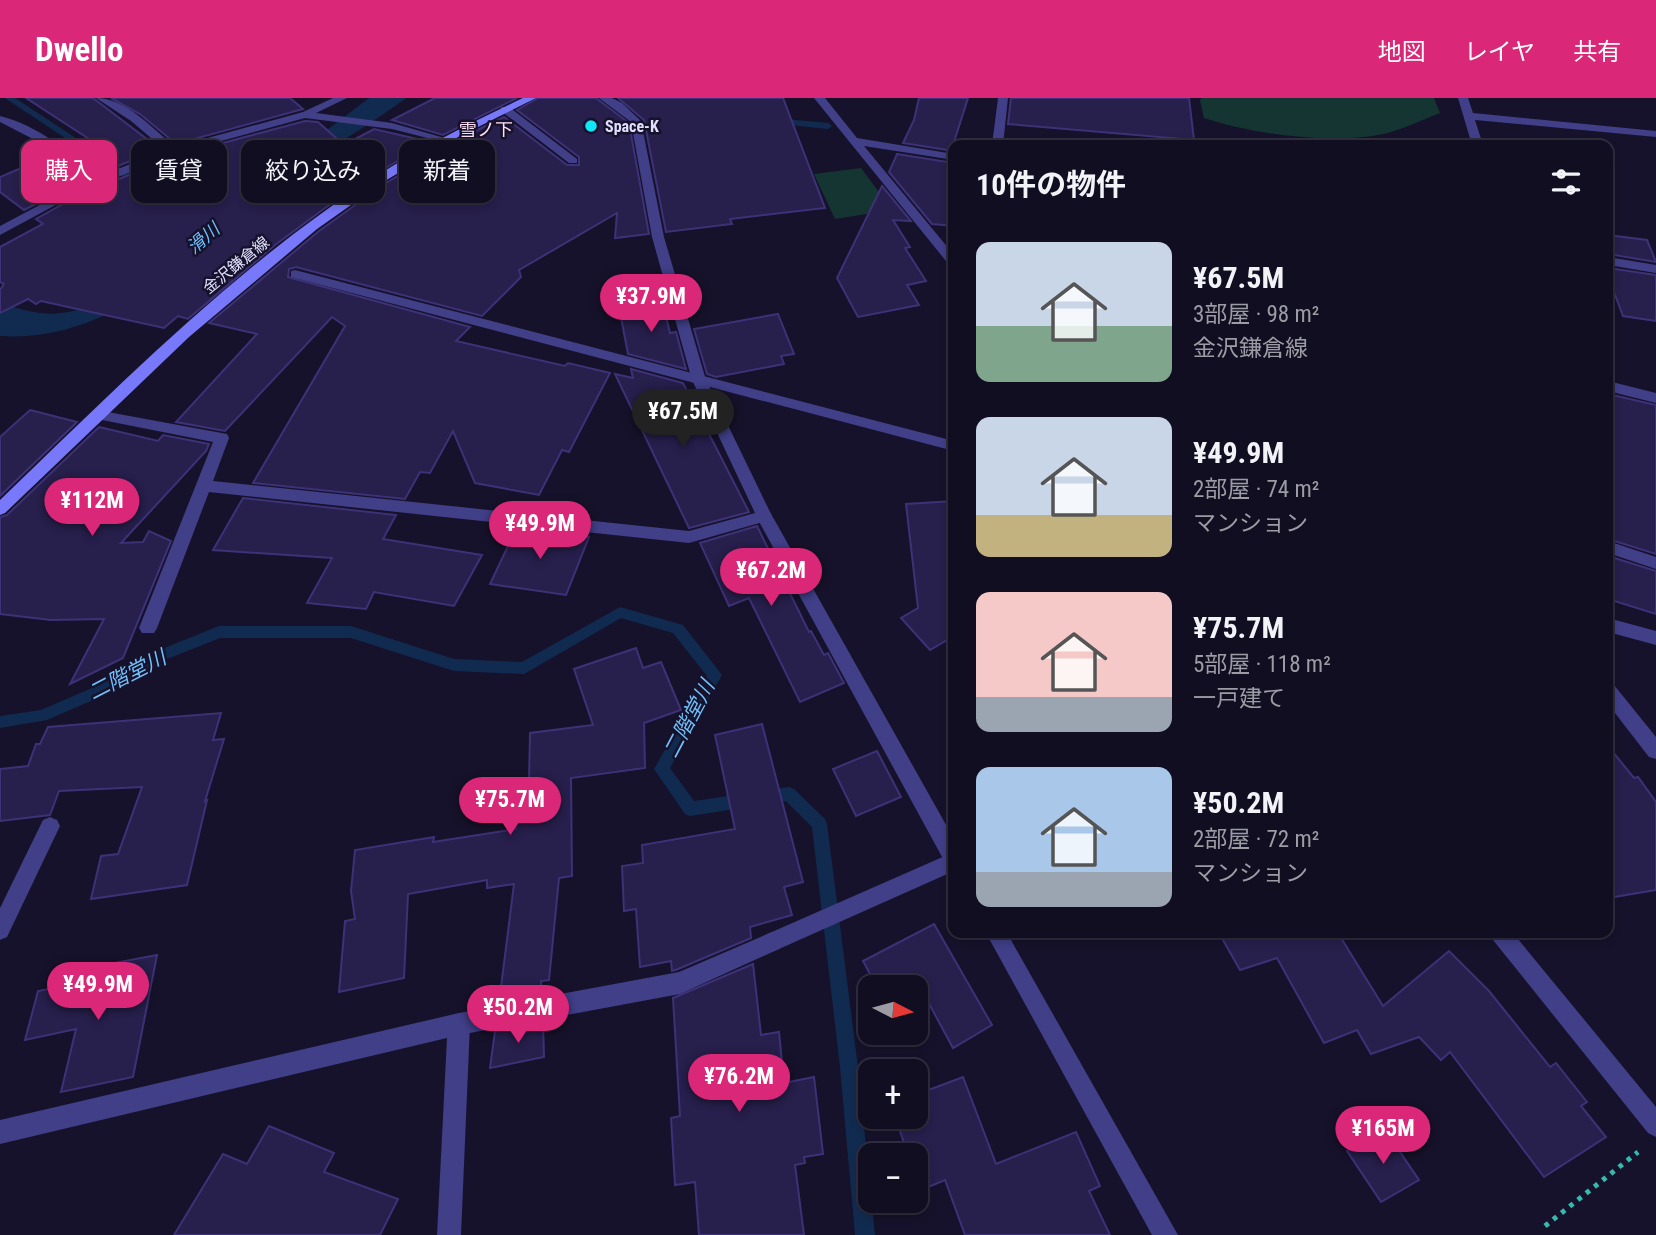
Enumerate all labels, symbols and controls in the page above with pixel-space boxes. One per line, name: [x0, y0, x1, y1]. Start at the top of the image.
text: Dwello: [35, 30, 123, 69]
text: 地図: [1378, 38, 1426, 66]
text: レイヤ: [1464, 38, 1535, 66]
text: 共有: [1573, 38, 1621, 66]
place label: Space-K: [605, 117, 659, 136]
marker: Space-K: [583, 118, 599, 134]
district label: 雪ノ下: [459, 119, 513, 140]
chip: 購入: [21, 140, 117, 203]
chip: 賃貸: [131, 140, 227, 203]
chip: 絞り込み: [241, 140, 385, 203]
chip: 新着: [399, 140, 495, 203]
icon: filters: [1547, 163, 1585, 201]
text: 10件の物件: [976, 167, 1126, 202]
water label: 滑川: [183, 217, 225, 258]
street label: 金沢鎌倉線: [199, 232, 273, 298]
text: ¥67.5M: [1193, 260, 1284, 295]
icon: home: [1032, 270, 1116, 354]
pin: ¥37.9M: [594, 274, 708, 334]
text: ¥37.9M: [616, 283, 686, 310]
text: 3部屋 · 98 m²: [1193, 301, 1319, 328]
text: 金沢鎌倉線: [1193, 335, 1308, 362]
pin: ¥67.5M: [626, 390, 740, 449]
text: ¥67.5M: [648, 398, 718, 425]
text: ¥49.9M: [1193, 435, 1284, 470]
icon: home: [1032, 445, 1116, 529]
text: 2部屋 · 74 m²: [1193, 476, 1319, 503]
pin: ¥112M: [43, 478, 141, 538]
text: ¥112M: [60, 487, 124, 514]
pin: ¥49.9M: [483, 502, 597, 561]
text: ¥49.9M: [505, 510, 575, 537]
text: マンション: [1193, 510, 1308, 537]
pin: ¥67.2M: [714, 548, 828, 608]
text: ¥67.2M: [736, 557, 806, 584]
text: ¥75.7M: [1193, 610, 1284, 645]
icon: home: [1032, 620, 1116, 704]
water label: 二階堂川: [84, 644, 172, 705]
text: 5部屋 · 118 m²: [1193, 651, 1331, 678]
water label: 二階堂川: [659, 675, 720, 762]
text: 一戸建て: [1193, 685, 1285, 712]
pin: ¥75.7M: [453, 778, 567, 837]
text: ¥50.2M: [1193, 785, 1284, 820]
text: ¥75.7M: [475, 786, 545, 813]
icon: home: [1032, 795, 1116, 879]
text: 2部屋 · 72 m²: [1193, 826, 1319, 853]
text: マンション: [1193, 860, 1308, 887]
pin: ¥49.9M: [41, 962, 155, 1022]
text: ¥49.9M: [63, 971, 133, 998]
north arrow: [858, 975, 928, 1045]
map controls: [858, 975, 928, 1213]
pin: ¥50.2M: [461, 986, 575, 1045]
text: ¥50.2M: [483, 994, 553, 1021]
pin: ¥76.2M: [682, 1054, 796, 1114]
button: +: [858, 1059, 928, 1129]
text: ¥76.2M: [704, 1063, 774, 1090]
pin: ¥165M: [1334, 1107, 1432, 1166]
text: ¥165M: [1351, 1115, 1415, 1142]
button: −: [858, 1143, 928, 1213]

